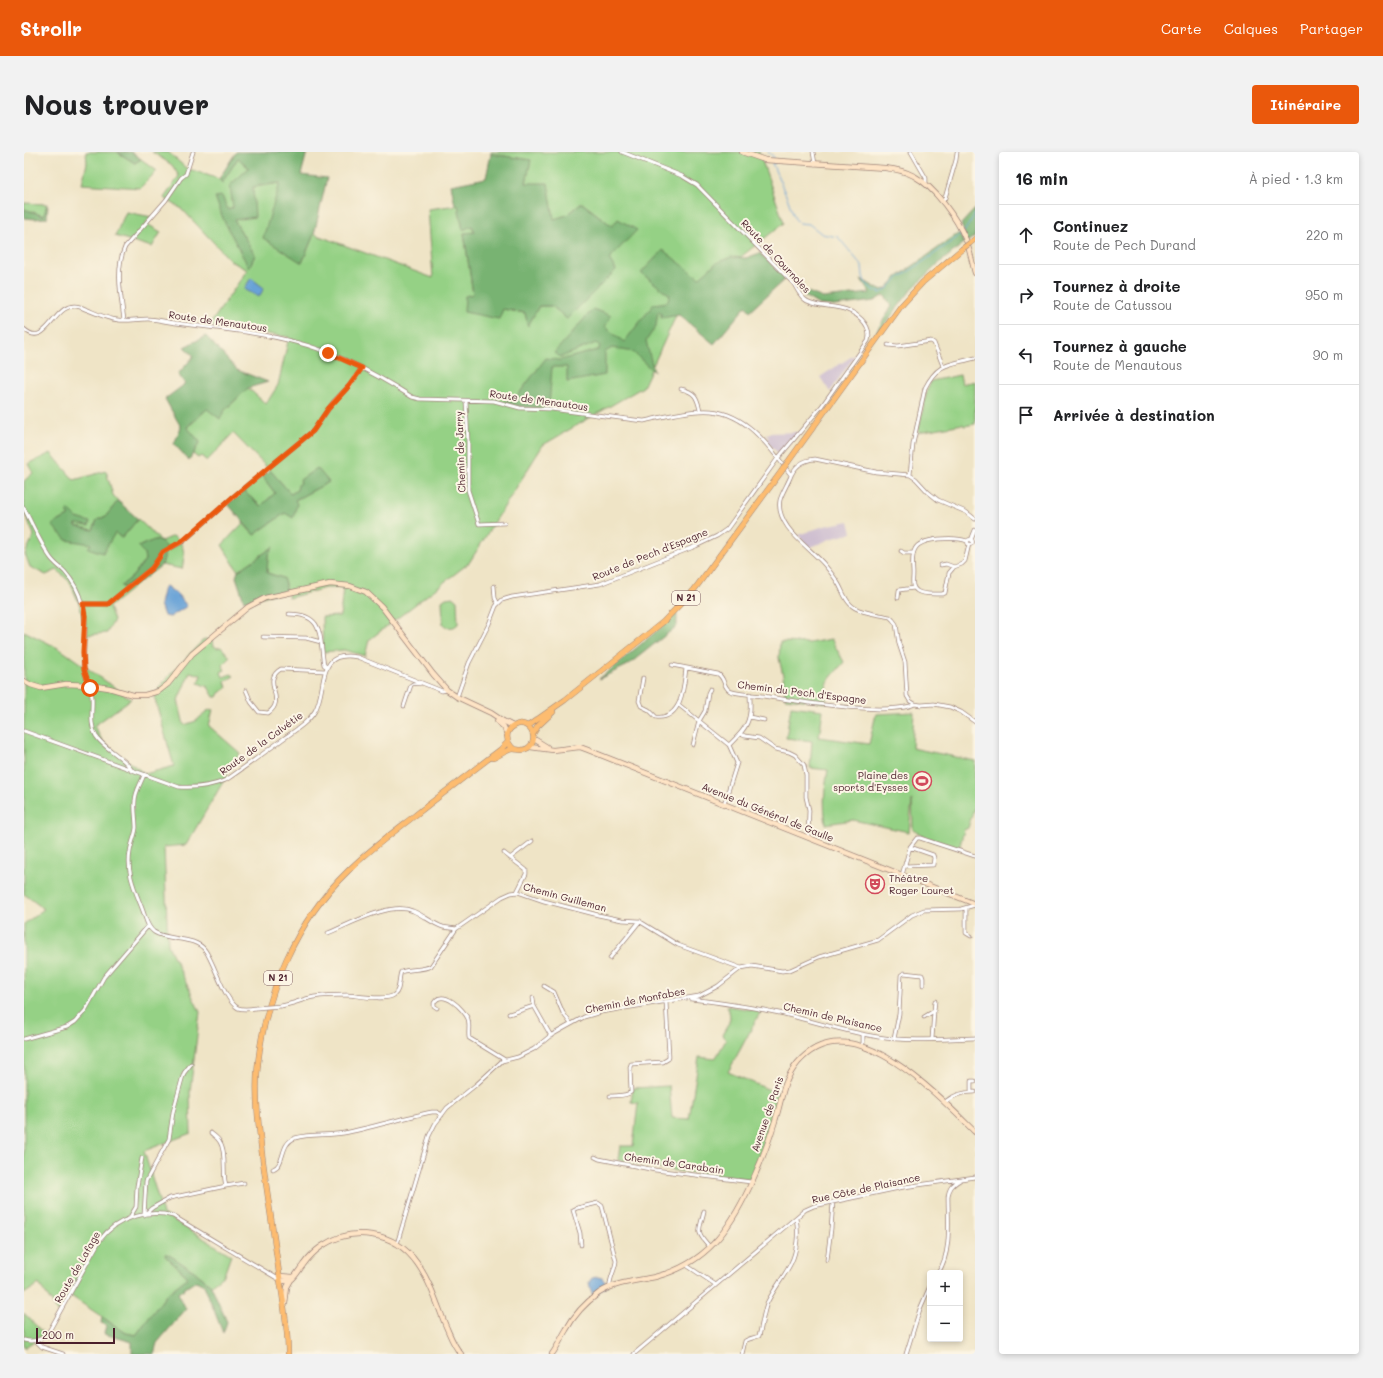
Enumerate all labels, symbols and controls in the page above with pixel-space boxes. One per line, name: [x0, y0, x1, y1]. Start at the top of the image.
text: Strollr: [20, 16, 82, 41]
text: Carte: [1161, 19, 1202, 38]
text: Calques: [1224, 19, 1278, 38]
text: Partager: [1300, 19, 1363, 38]
button: Itinéraire: [1252, 85, 1359, 124]
text: Nous trouver: [24, 86, 209, 122]
text: 16 min: [1015, 167, 1068, 189]
text: À pied · 1.3 km: [1249, 170, 1343, 187]
street label: Route de Cournoles: [738, 216, 814, 296]
text: Continuez: [1053, 216, 1128, 236]
icon: ahead: [1015, 224, 1037, 246]
text: 220 m: [1306, 226, 1343, 243]
text: Route de Pech Durand: [1053, 236, 1196, 253]
text: Tournez à droite: [1053, 276, 1181, 296]
icon: right: [1015, 284, 1037, 306]
text: 950 m: [1305, 286, 1343, 303]
text: Route de Catussou: [1053, 296, 1172, 313]
street label: Route de Menautous: [168, 307, 268, 335]
text: Tournez à gauche: [1053, 336, 1187, 356]
route end: [319, 344, 337, 362]
icon: left: [1015, 344, 1037, 366]
text: 90 m: [1313, 346, 1343, 363]
text: Route de Menautous: [1053, 356, 1182, 373]
street label: Route de Menautous: [489, 386, 589, 414]
icon: arrive: [1015, 404, 1037, 426]
text: Arrivée à destination: [1053, 405, 1215, 425]
street label: Chemin de Jarry: [452, 411, 468, 493]
street label: Route de Pech d'Espagne: [590, 524, 710, 584]
road number: N 21: [672, 591, 700, 605]
street label: Chemin du Pech d'Espagne: [737, 677, 867, 707]
route start: [81, 679, 99, 697]
street label: Route de la Calvétie: [216, 708, 306, 778]
place label: Plaine des sports d'Eysses: [833, 768, 908, 794]
sports icon: Plaine des sports d'Eysses: [911, 770, 933, 792]
street label: Avenue du Général de Gaulle: [700, 779, 836, 845]
place label: Théâtre Roger Louret: [889, 871, 954, 897]
theatre icon: Théâtre Roger Louret: [864, 873, 886, 895]
street label: Chemin Guilleman: [522, 879, 608, 915]
road number: N 21: [264, 971, 292, 985]
street label: Chemin de Monfabes: [584, 983, 686, 1017]
street label: Chemin de Plaisance: [782, 999, 884, 1035]
street label: Avenue de Paris: [748, 1074, 786, 1154]
street label: Chemin de Carabain: [623, 1149, 725, 1177]
street label: Rue Côte de Plaisance: [811, 1170, 921, 1206]
street label: Route de Lafage: [51, 1228, 103, 1306]
map controls: [927, 1270, 963, 1342]
button: +: [927, 1270, 963, 1306]
button: −: [927, 1306, 963, 1342]
scale bar: [36, 1326, 115, 1345]
text: 200 m: [42, 1327, 74, 1342]

